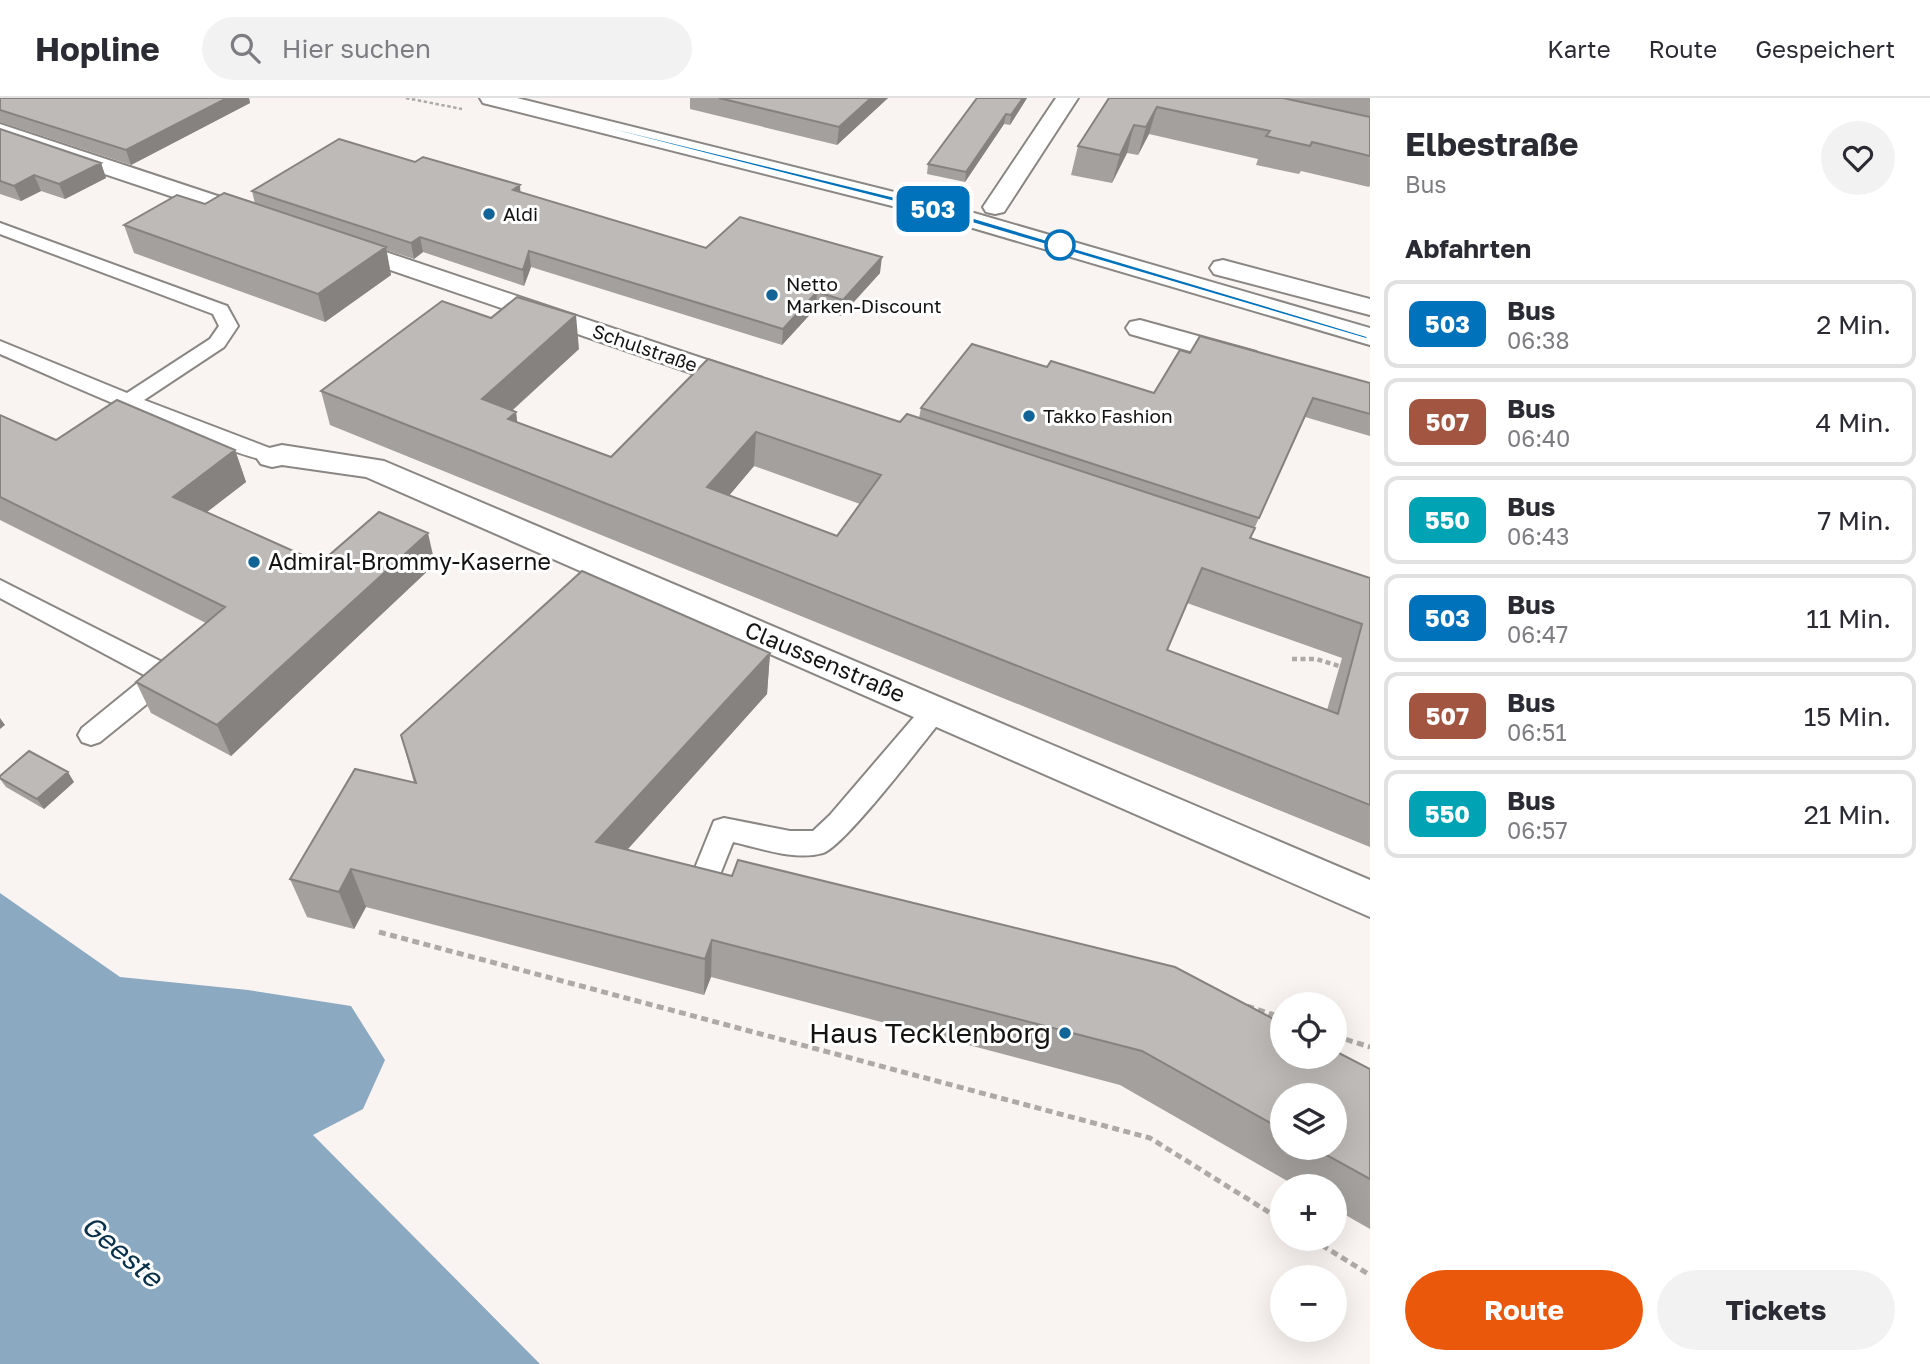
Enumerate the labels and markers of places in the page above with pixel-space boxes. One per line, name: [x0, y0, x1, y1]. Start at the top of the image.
place label: Aldi: [503, 202, 538, 225]
marker: Aldi: [481, 206, 497, 222]
unlabelled marker: [1045, 230, 1075, 260]
place label: Netto Marken-Discount: [786, 272, 942, 317]
marker: Netto Marken-Discount: [764, 287, 780, 303]
place label: Takko Fashion: [1043, 404, 1173, 427]
marker: Takko Fashion: [1021, 408, 1037, 424]
place label: Admiral-Brommy-Kaserne: [268, 547, 551, 575]
marker: Admiral-Brommy-Kaserne: [246, 554, 262, 570]
place label: Haus Tecklenborg: [809, 1016, 1051, 1049]
marker: Haus Tecklenborg: [1057, 1025, 1073, 1041]

